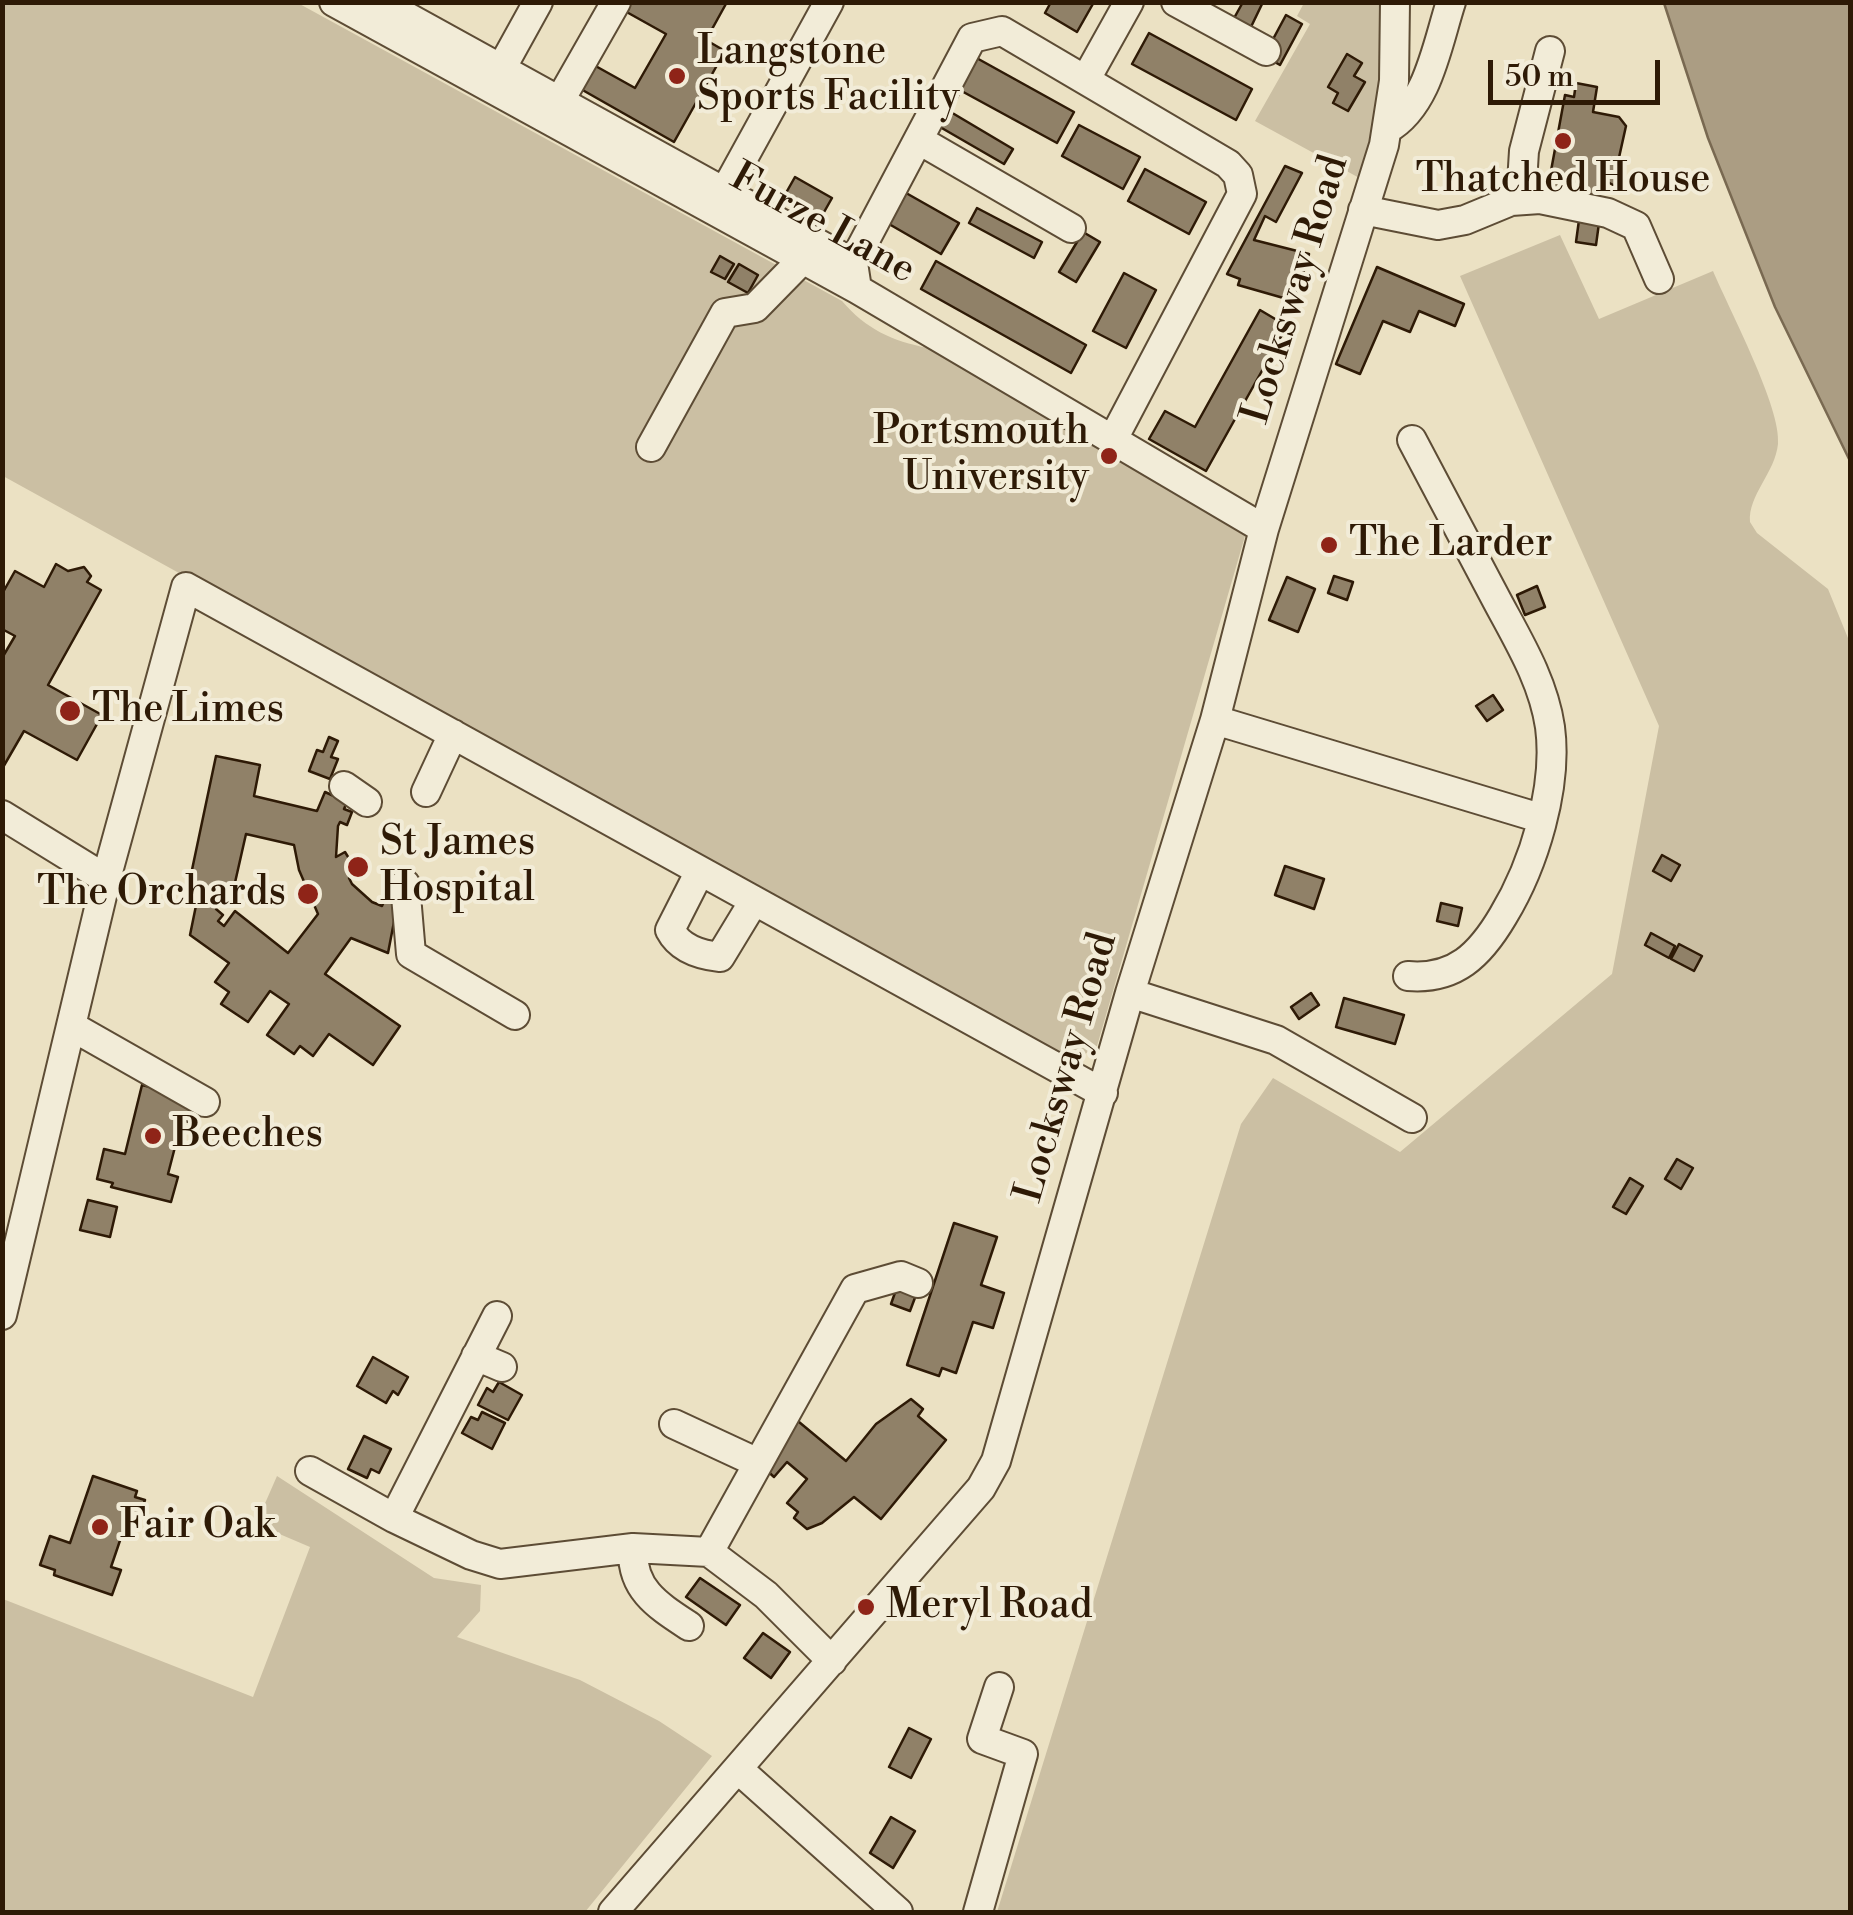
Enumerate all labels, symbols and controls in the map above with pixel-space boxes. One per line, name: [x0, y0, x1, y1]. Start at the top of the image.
place label: Langstone Sports Facility: [697, 29, 959, 123]
scale bar: [1493, 40, 1666, 102]
text: 50 m: [1505, 58, 1574, 96]
marker: Langstone Sports Facility: [666, 65, 688, 87]
marker: Thatched House: [1552, 130, 1574, 152]
street label: Locksway Road: [1233, 150, 1361, 430]
street label: Furze Lane: [721, 154, 923, 296]
place label: Thatched House: [1415, 157, 1711, 205]
place label: Portsmouth University: [873, 409, 1089, 503]
marker: Portsmouth University: [1098, 445, 1120, 467]
place label: The Larder: [1349, 521, 1553, 569]
marker: The Larder: [1318, 534, 1340, 556]
place label: The Limes: [92, 687, 284, 735]
marker: The Limes: [57, 698, 83, 724]
place label: St James Hospital: [380, 820, 535, 914]
marker: St James Hospital: [345, 854, 371, 880]
place label: The Orchards: [37, 870, 286, 918]
marker: The Orchards: [295, 881, 321, 907]
street label: Locksway Road: [1007, 928, 1129, 1208]
place label: Beeches: [173, 1112, 323, 1160]
marker: Beeches: [142, 1125, 164, 1147]
place label: Fair Oak: [120, 1503, 275, 1551]
marker: Fair Oak: [89, 1516, 111, 1538]
place label: Meryl Road: [886, 1583, 1093, 1631]
marker: Meryl Road: [855, 1596, 877, 1618]

